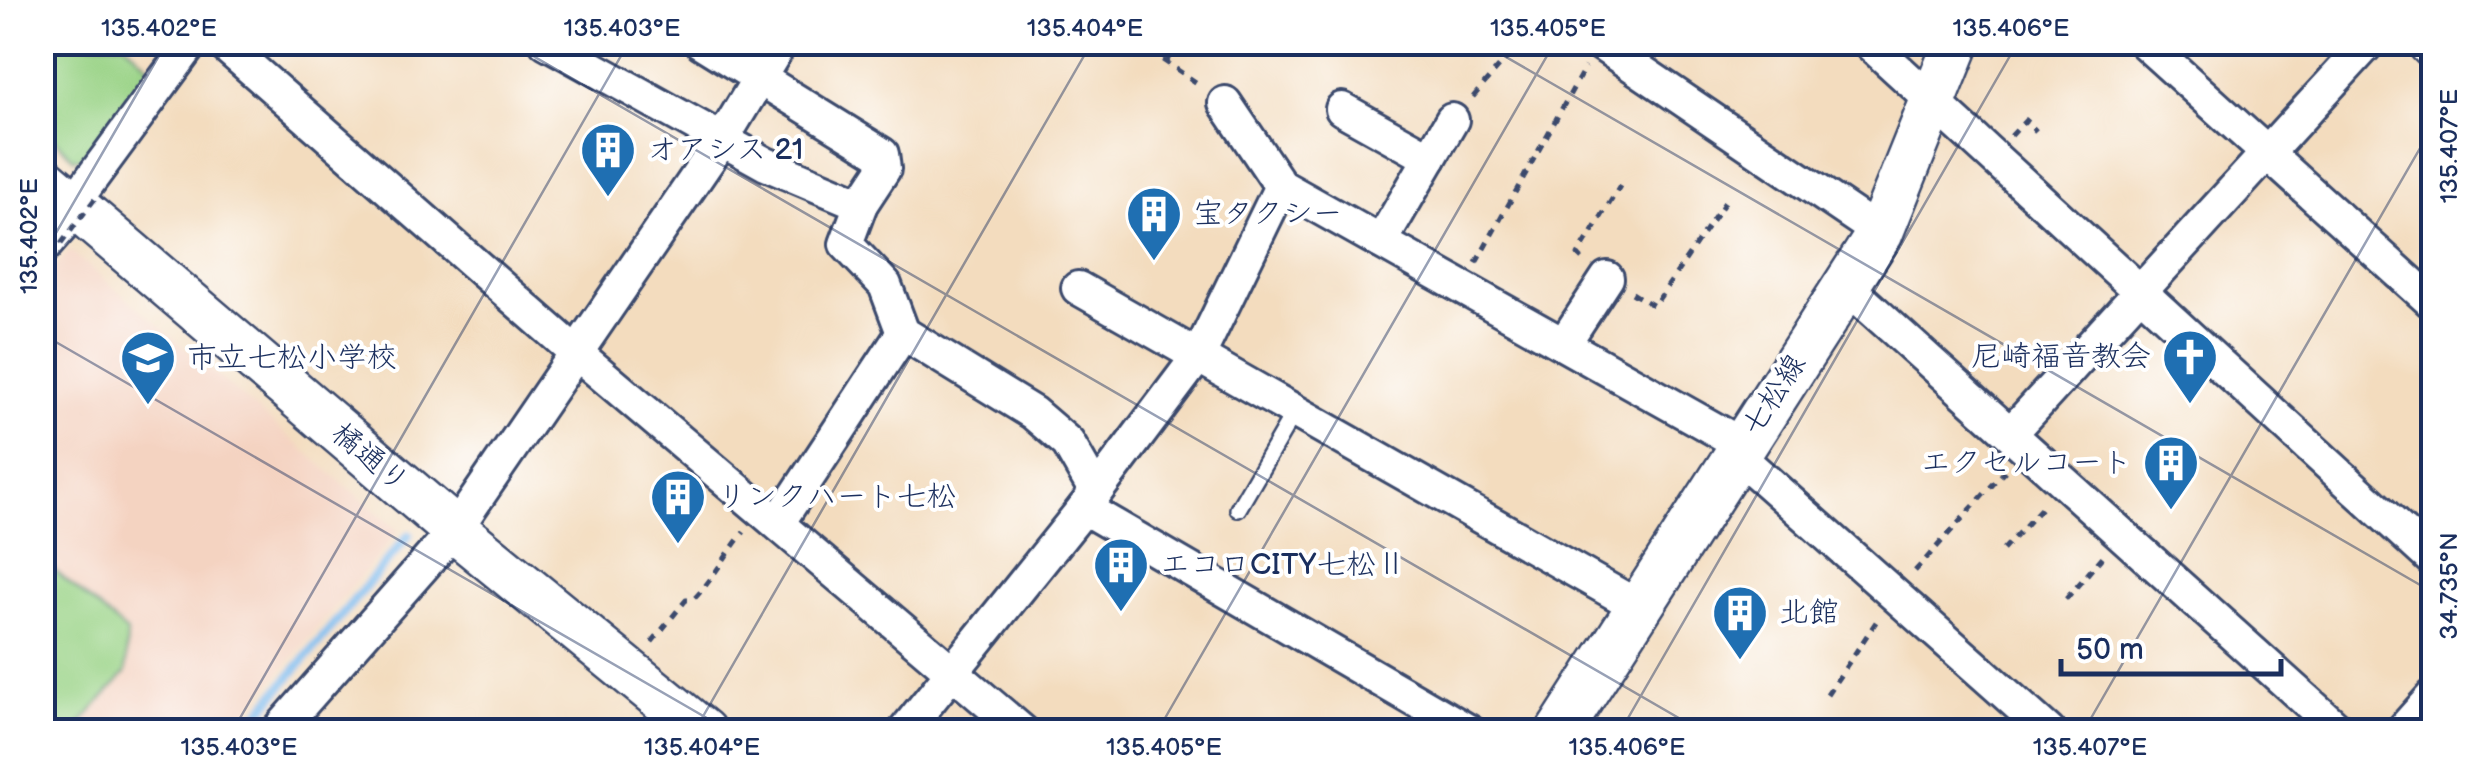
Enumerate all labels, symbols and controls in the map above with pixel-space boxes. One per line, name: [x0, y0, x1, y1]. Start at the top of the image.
text: 135.402°E: [101, 13, 217, 44]
text: 135.403°E: [563, 13, 681, 44]
text: 135.404°E: [1027, 13, 1143, 44]
text: 135.405°E: [1490, 13, 1606, 44]
text: 135.406°E: [1953, 13, 2069, 44]
text: 135.407°E: [2434, 89, 2465, 203]
building icon: オアシス 21: [578, 120, 638, 199]
place label: オアシス 21: [647, 132, 803, 168]
text: 135.402°E: [14, 178, 45, 294]
building icon: 宝タクシー: [1124, 184, 1184, 263]
place label: 宝タクシー: [1193, 196, 1342, 232]
church icon: 尼崎福音教会: [2160, 327, 2220, 406]
school or university icon: 市立七松小学校: [118, 328, 178, 407]
place label: 尼崎福音教会: [1971, 339, 2151, 375]
place label: 市立七松小学校: [187, 340, 397, 376]
street label: 七松線: [1734, 347, 1814, 443]
street label: 橘通り: [324, 415, 416, 501]
building icon: エクセルコート: [2141, 433, 2201, 512]
place label: エクセルコート: [1921, 445, 2132, 481]
building icon: リンクハート七松: [648, 467, 708, 546]
place label: リンクハート七松: [717, 479, 956, 515]
text: 34.735°N: [2434, 532, 2465, 640]
building icon: エコロCITY七松Ⅱ: [1091, 535, 1151, 614]
place label: エコロCITY七松Ⅱ: [1160, 547, 1406, 583]
building icon: 北館: [1710, 583, 1770, 662]
place label: 北館: [1779, 595, 1839, 631]
scale bar: [2061, 614, 2281, 676]
text: 50 m: [2076, 632, 2144, 668]
text: 135.403°E: [180, 732, 298, 763]
text: 135.404°E: [644, 732, 760, 763]
text: 135.405°E: [1106, 732, 1222, 763]
text: 135.406°E: [1569, 732, 1685, 763]
text: 135.407°E: [2033, 732, 2147, 763]

